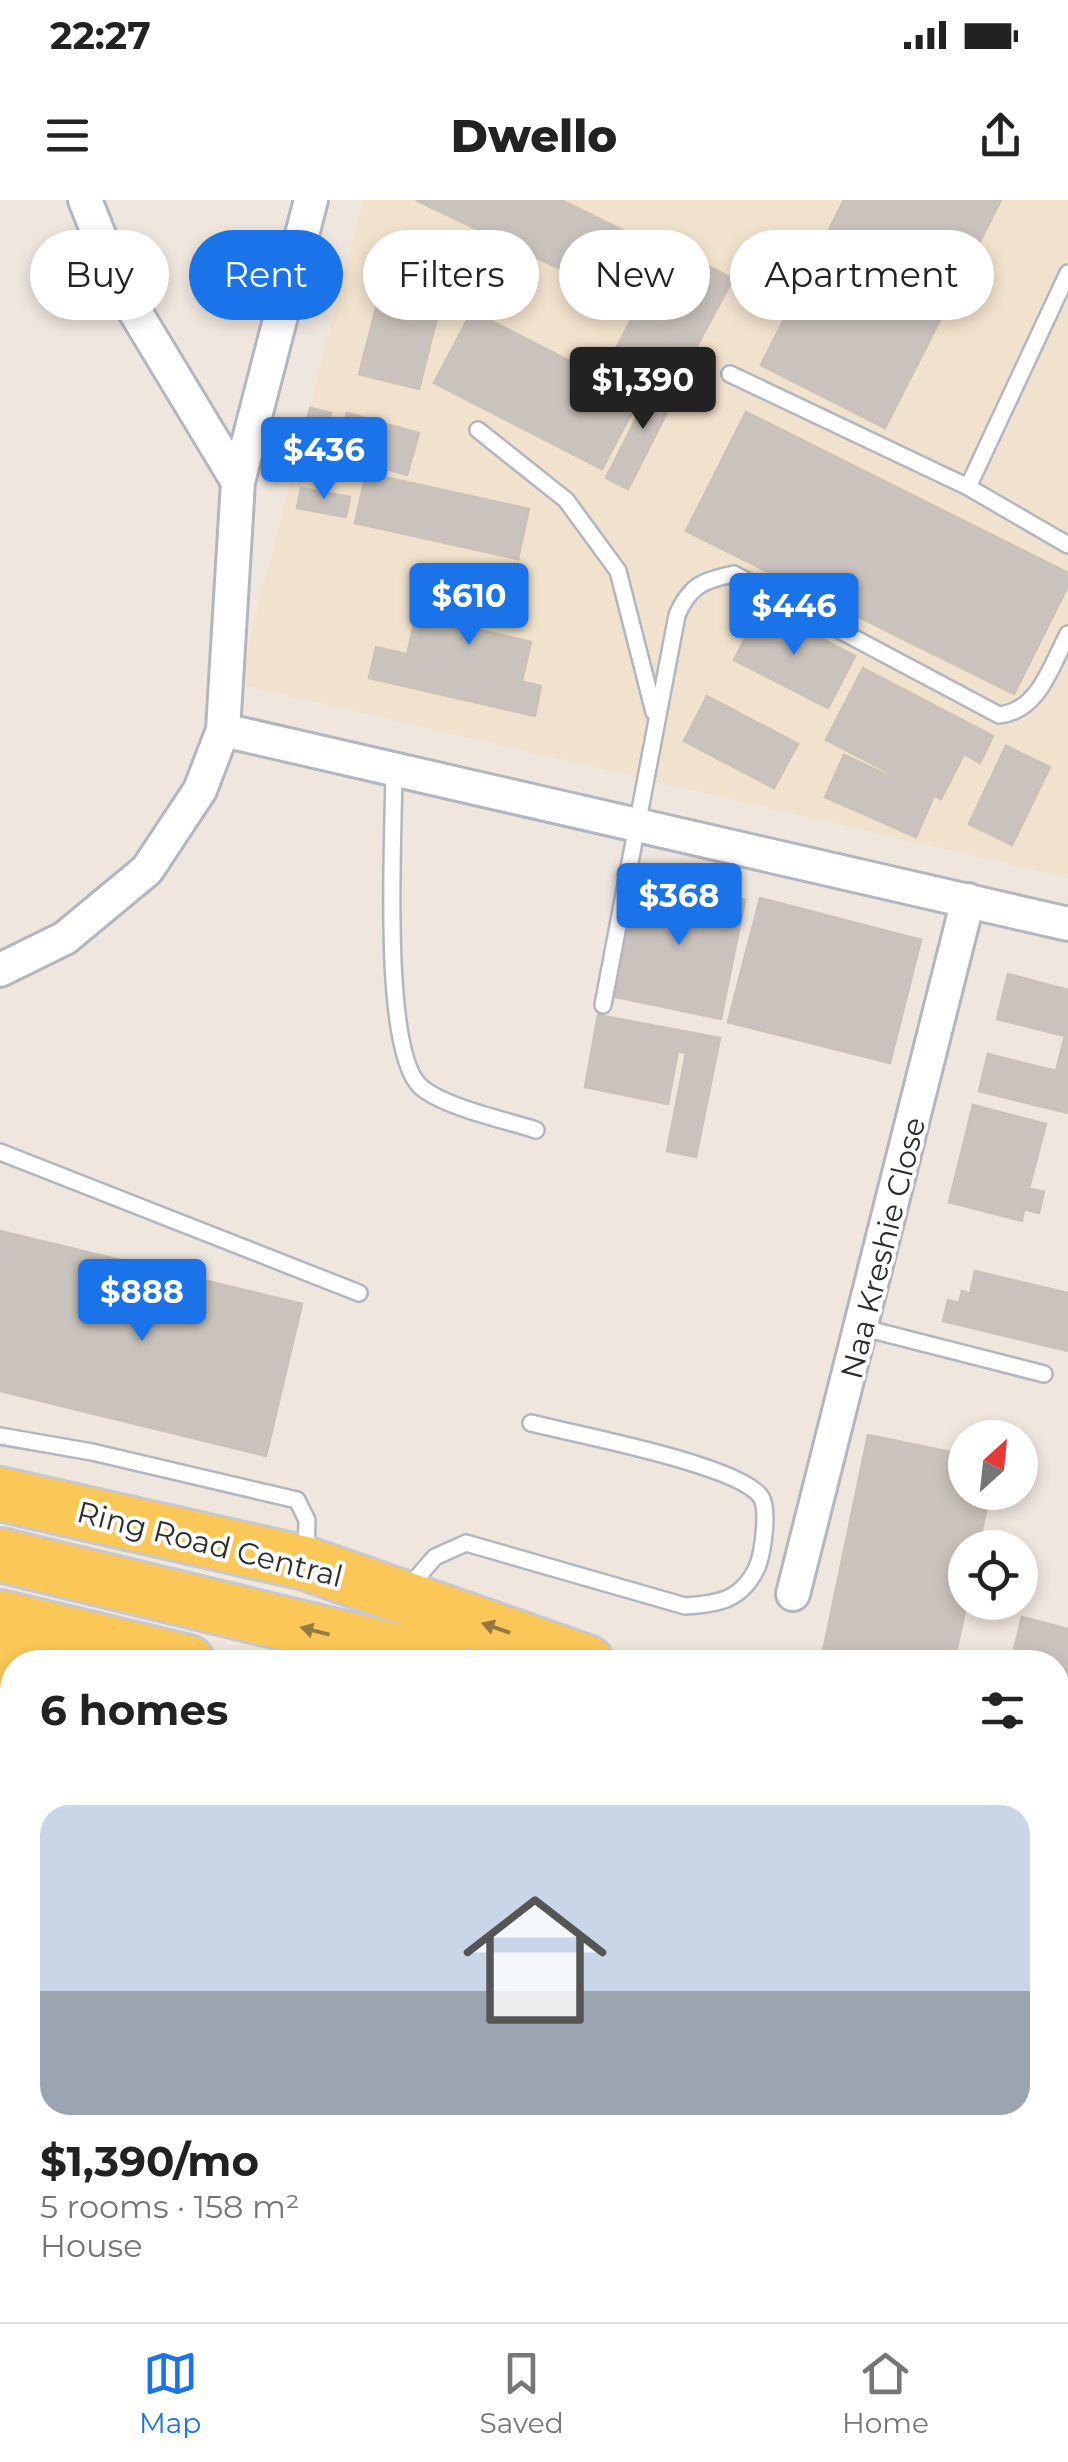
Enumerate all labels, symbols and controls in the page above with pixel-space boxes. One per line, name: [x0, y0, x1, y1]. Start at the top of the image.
text: 22:27: [50, 12, 151, 59]
icon: menu: [40, 108, 95, 163]
text: Dwello: [451, 108, 617, 163]
icon: share: [973, 108, 1028, 163]
chip: Buy: [30, 230, 169, 320]
chip: Rent: [189, 230, 343, 320]
chip: Filters: [363, 230, 539, 320]
chip: New: [559, 230, 710, 320]
chip: Apartment: [730, 230, 994, 320]
pin: $1,390: [562, 347, 724, 432]
text: $1,390: [592, 360, 694, 399]
pin: $436: [265, 417, 383, 502]
text: $436: [283, 430, 365, 469]
pin: $610: [410, 563, 528, 648]
pin: $446: [735, 573, 853, 658]
text: $610: [431, 576, 507, 615]
text: $446: [751, 586, 837, 625]
pin: $368: [620, 863, 738, 948]
text: $368: [639, 876, 719, 915]
street label: Naa Kreshie Close: [833, 1113, 933, 1383]
pin: $888: [83, 1259, 201, 1344]
text: $888: [100, 1272, 184, 1311]
north arrow: [948, 1420, 1038, 1510]
map controls: [948, 1420, 1038, 1620]
street label: Ring Road Central: [73, 1493, 347, 1595]
button: locate: [948, 1530, 1038, 1620]
one-way arrow: [480, 1620, 510, 1635]
one-way arrow: [299, 1623, 330, 1638]
icon: filters: [975, 1683, 1030, 1738]
text: 6 homes: [40, 1684, 228, 1736]
icon: home: [445, 1870, 625, 2050]
text: $1,390/mo: [40, 2135, 259, 2187]
text: 5 rooms · 158 m²: [40, 2187, 300, 2226]
text: House: [40, 2226, 143, 2265]
tab: Map: [139, 2346, 201, 2440]
tab: Saved: [480, 2346, 564, 2440]
tab: Home: [842, 2346, 929, 2440]

